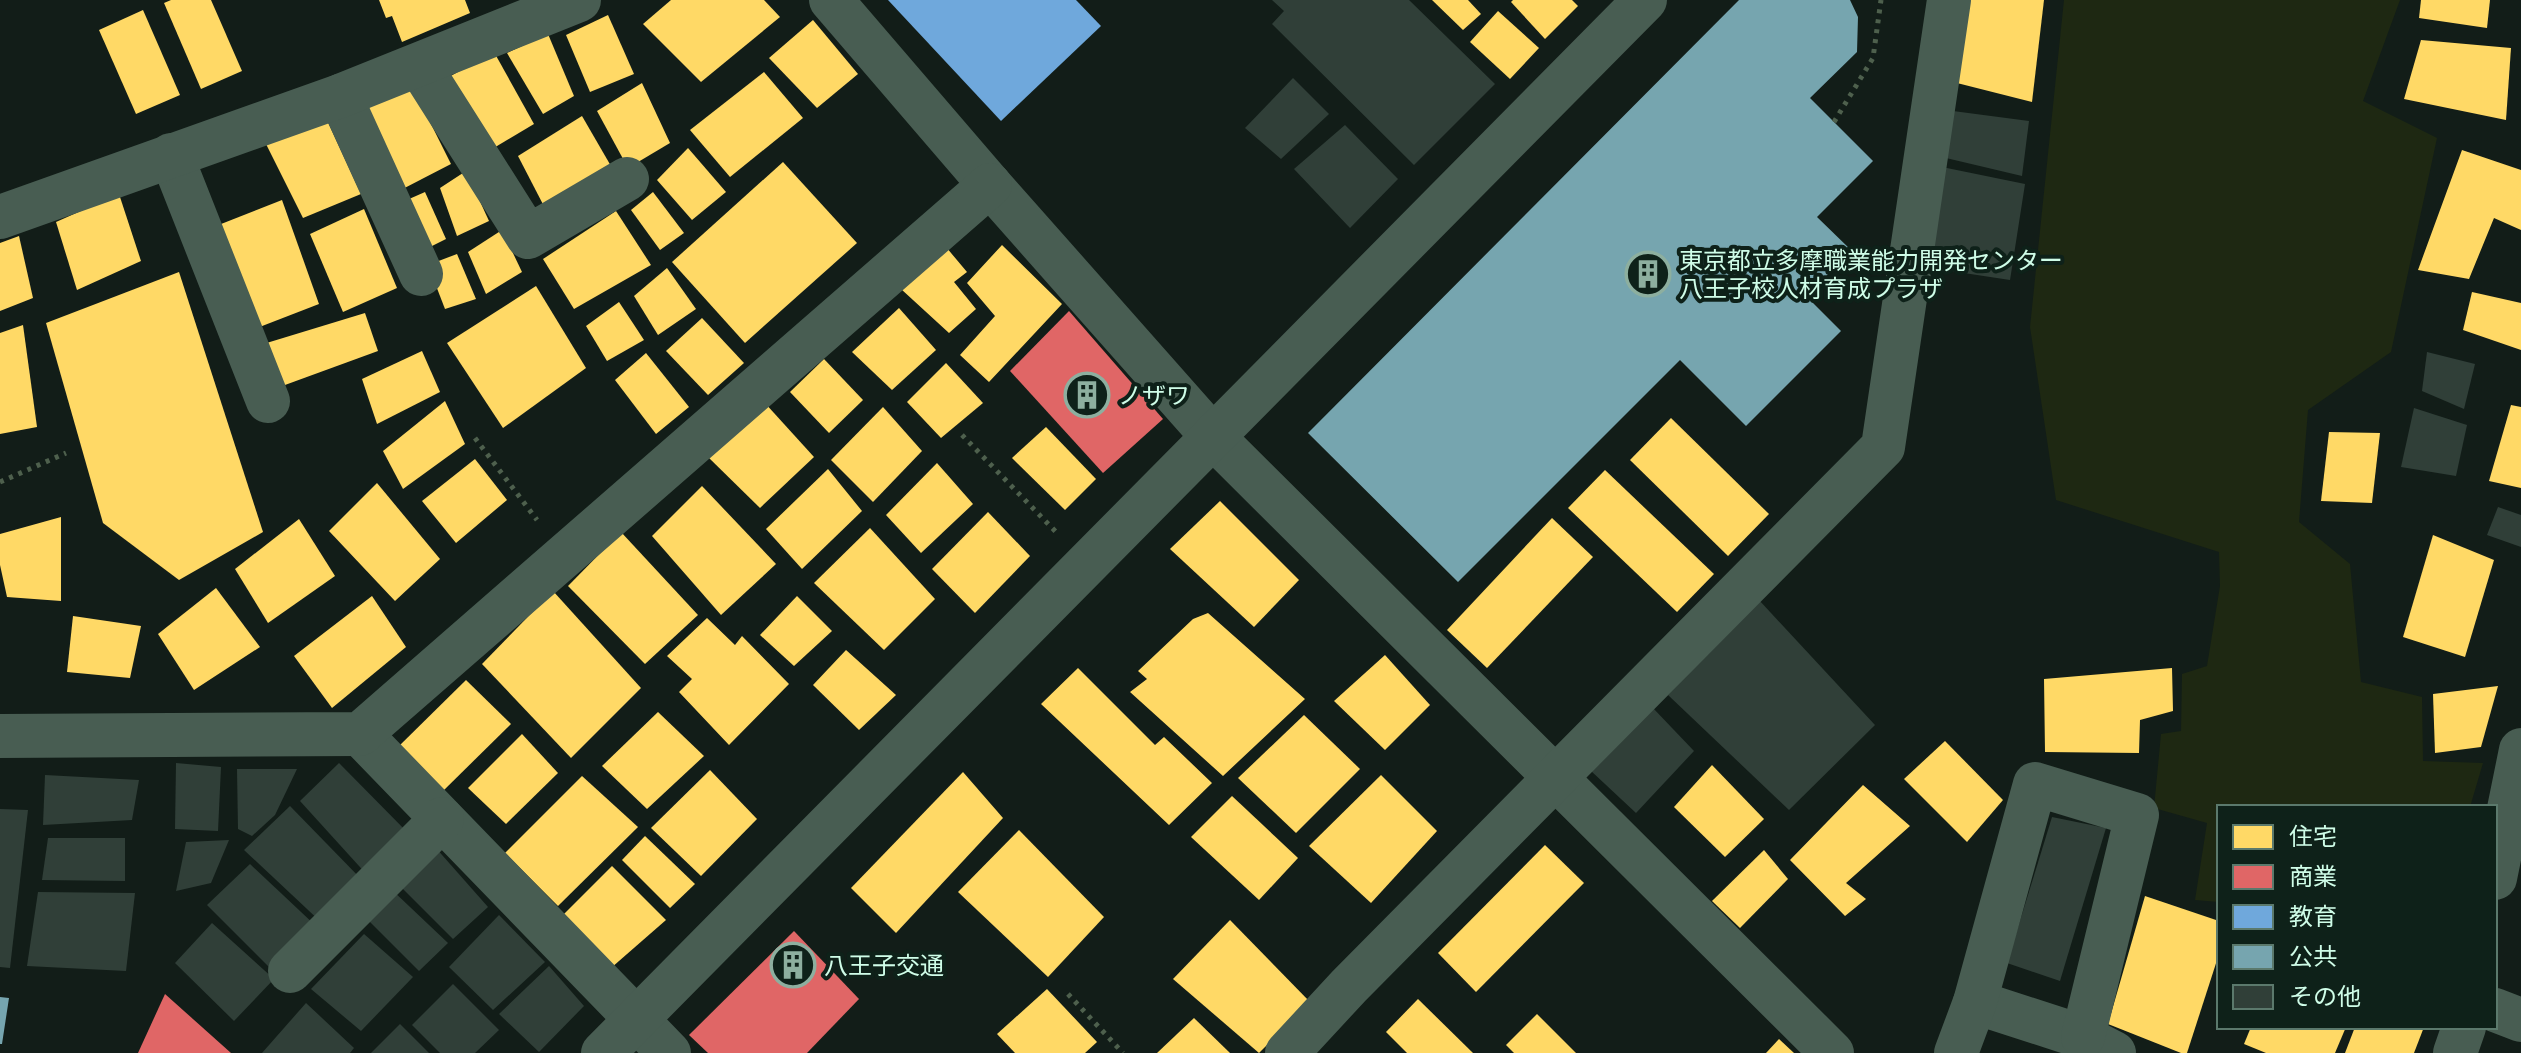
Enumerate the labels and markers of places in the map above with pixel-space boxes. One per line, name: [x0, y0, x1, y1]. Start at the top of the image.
place label: 東京都立多摩職業能力開発センター 八王子校人材育成プラザ: [1679, 243, 2063, 306]
building icon: 東京都立多摩職業能力開発センター 八王子校人材育成プラザ: [1624, 250, 1672, 298]
building icon: ノザワ: [1063, 371, 1111, 419]
place label: ノザワ: [1118, 378, 1190, 413]
building icon: 八王子交通: [769, 941, 817, 989]
place label: 八王子交通: [824, 948, 944, 983]

